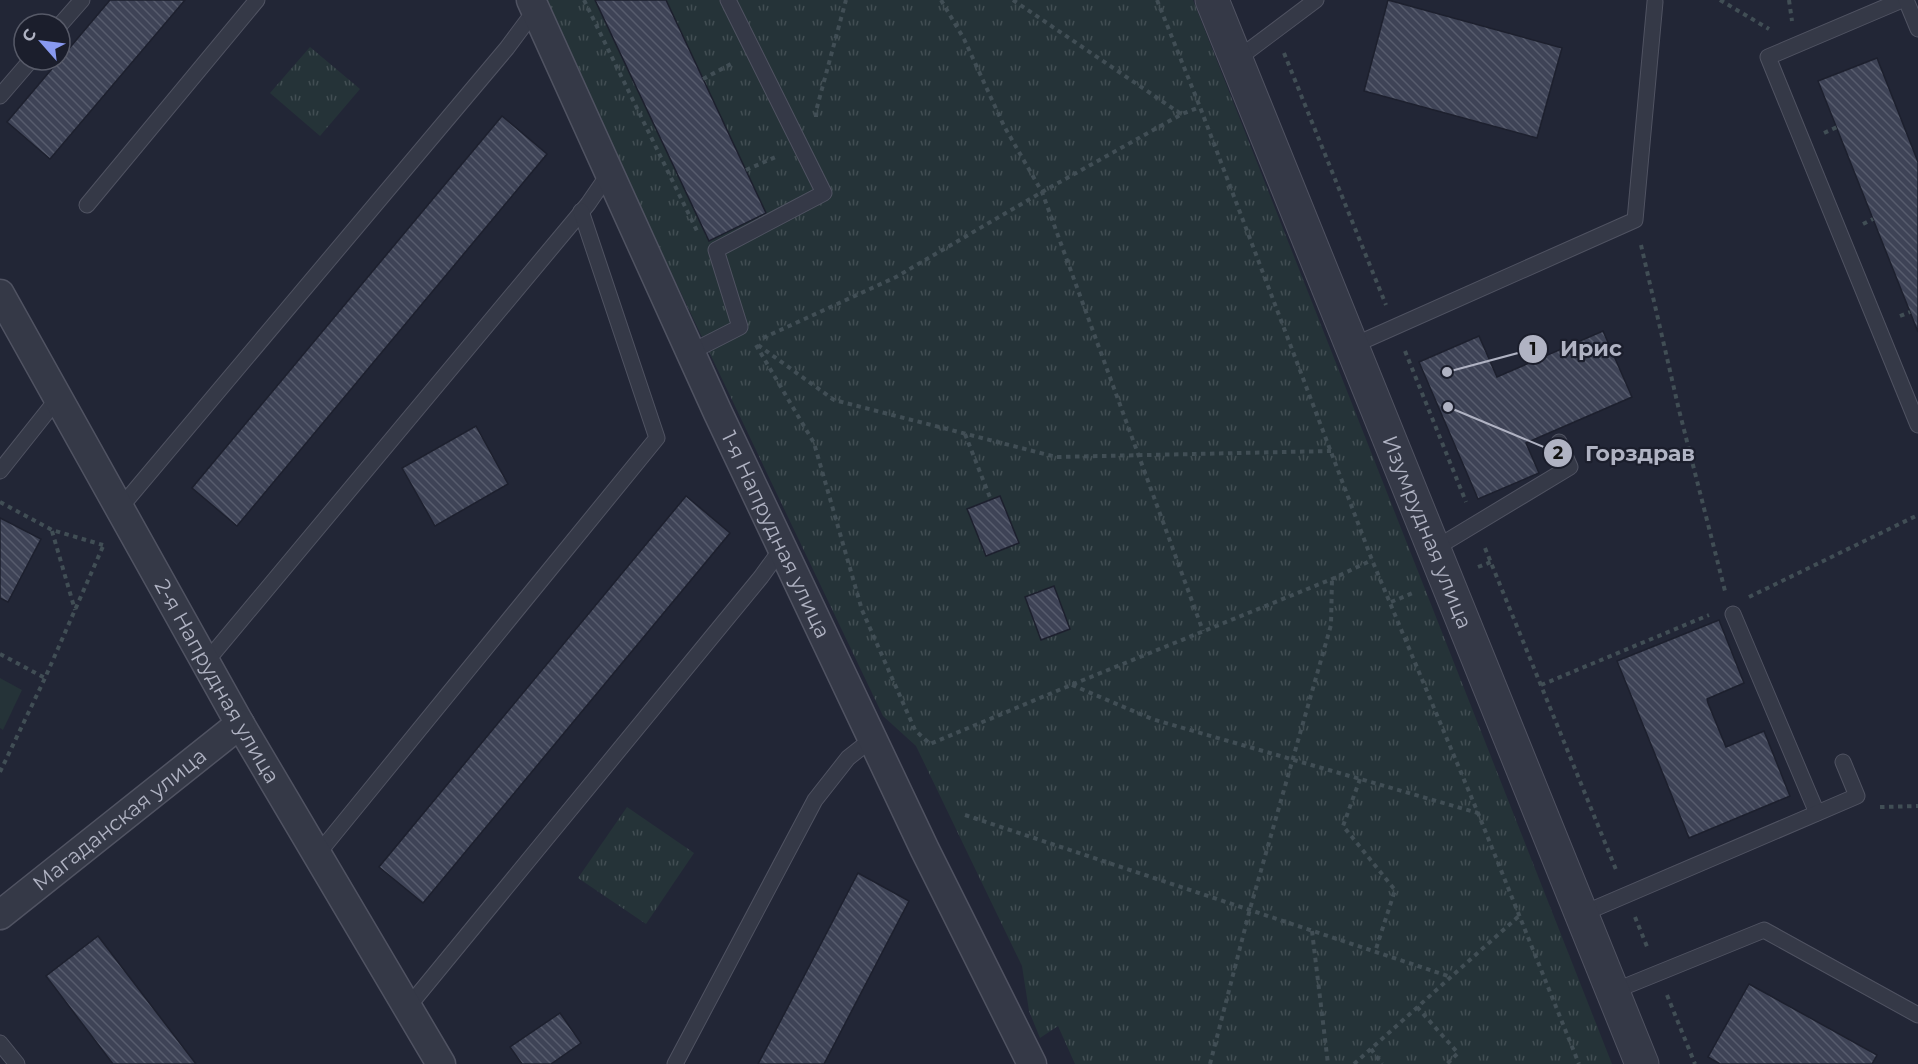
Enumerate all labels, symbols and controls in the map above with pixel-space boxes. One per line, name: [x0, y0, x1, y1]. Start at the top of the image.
north arrow: [12, 12, 72, 72]
text: С: [18, 25, 40, 45]
callout: Ирис: [1518, 329, 1634, 369]
text: Ирис: [1560, 335, 1622, 362]
text: 1: [1529, 338, 1537, 360]
street label: 1-я Напрудная улица: [716, 427, 836, 642]
street label: Изумрудная улица: [1377, 432, 1478, 632]
callout: Горздрав: [1543, 433, 1707, 473]
text: Горздрав: [1585, 440, 1695, 467]
text: 2: [1553, 442, 1564, 464]
street label: 2-я Напрудная улица: [150, 575, 285, 788]
street label: Магаданская улица: [28, 743, 211, 896]

